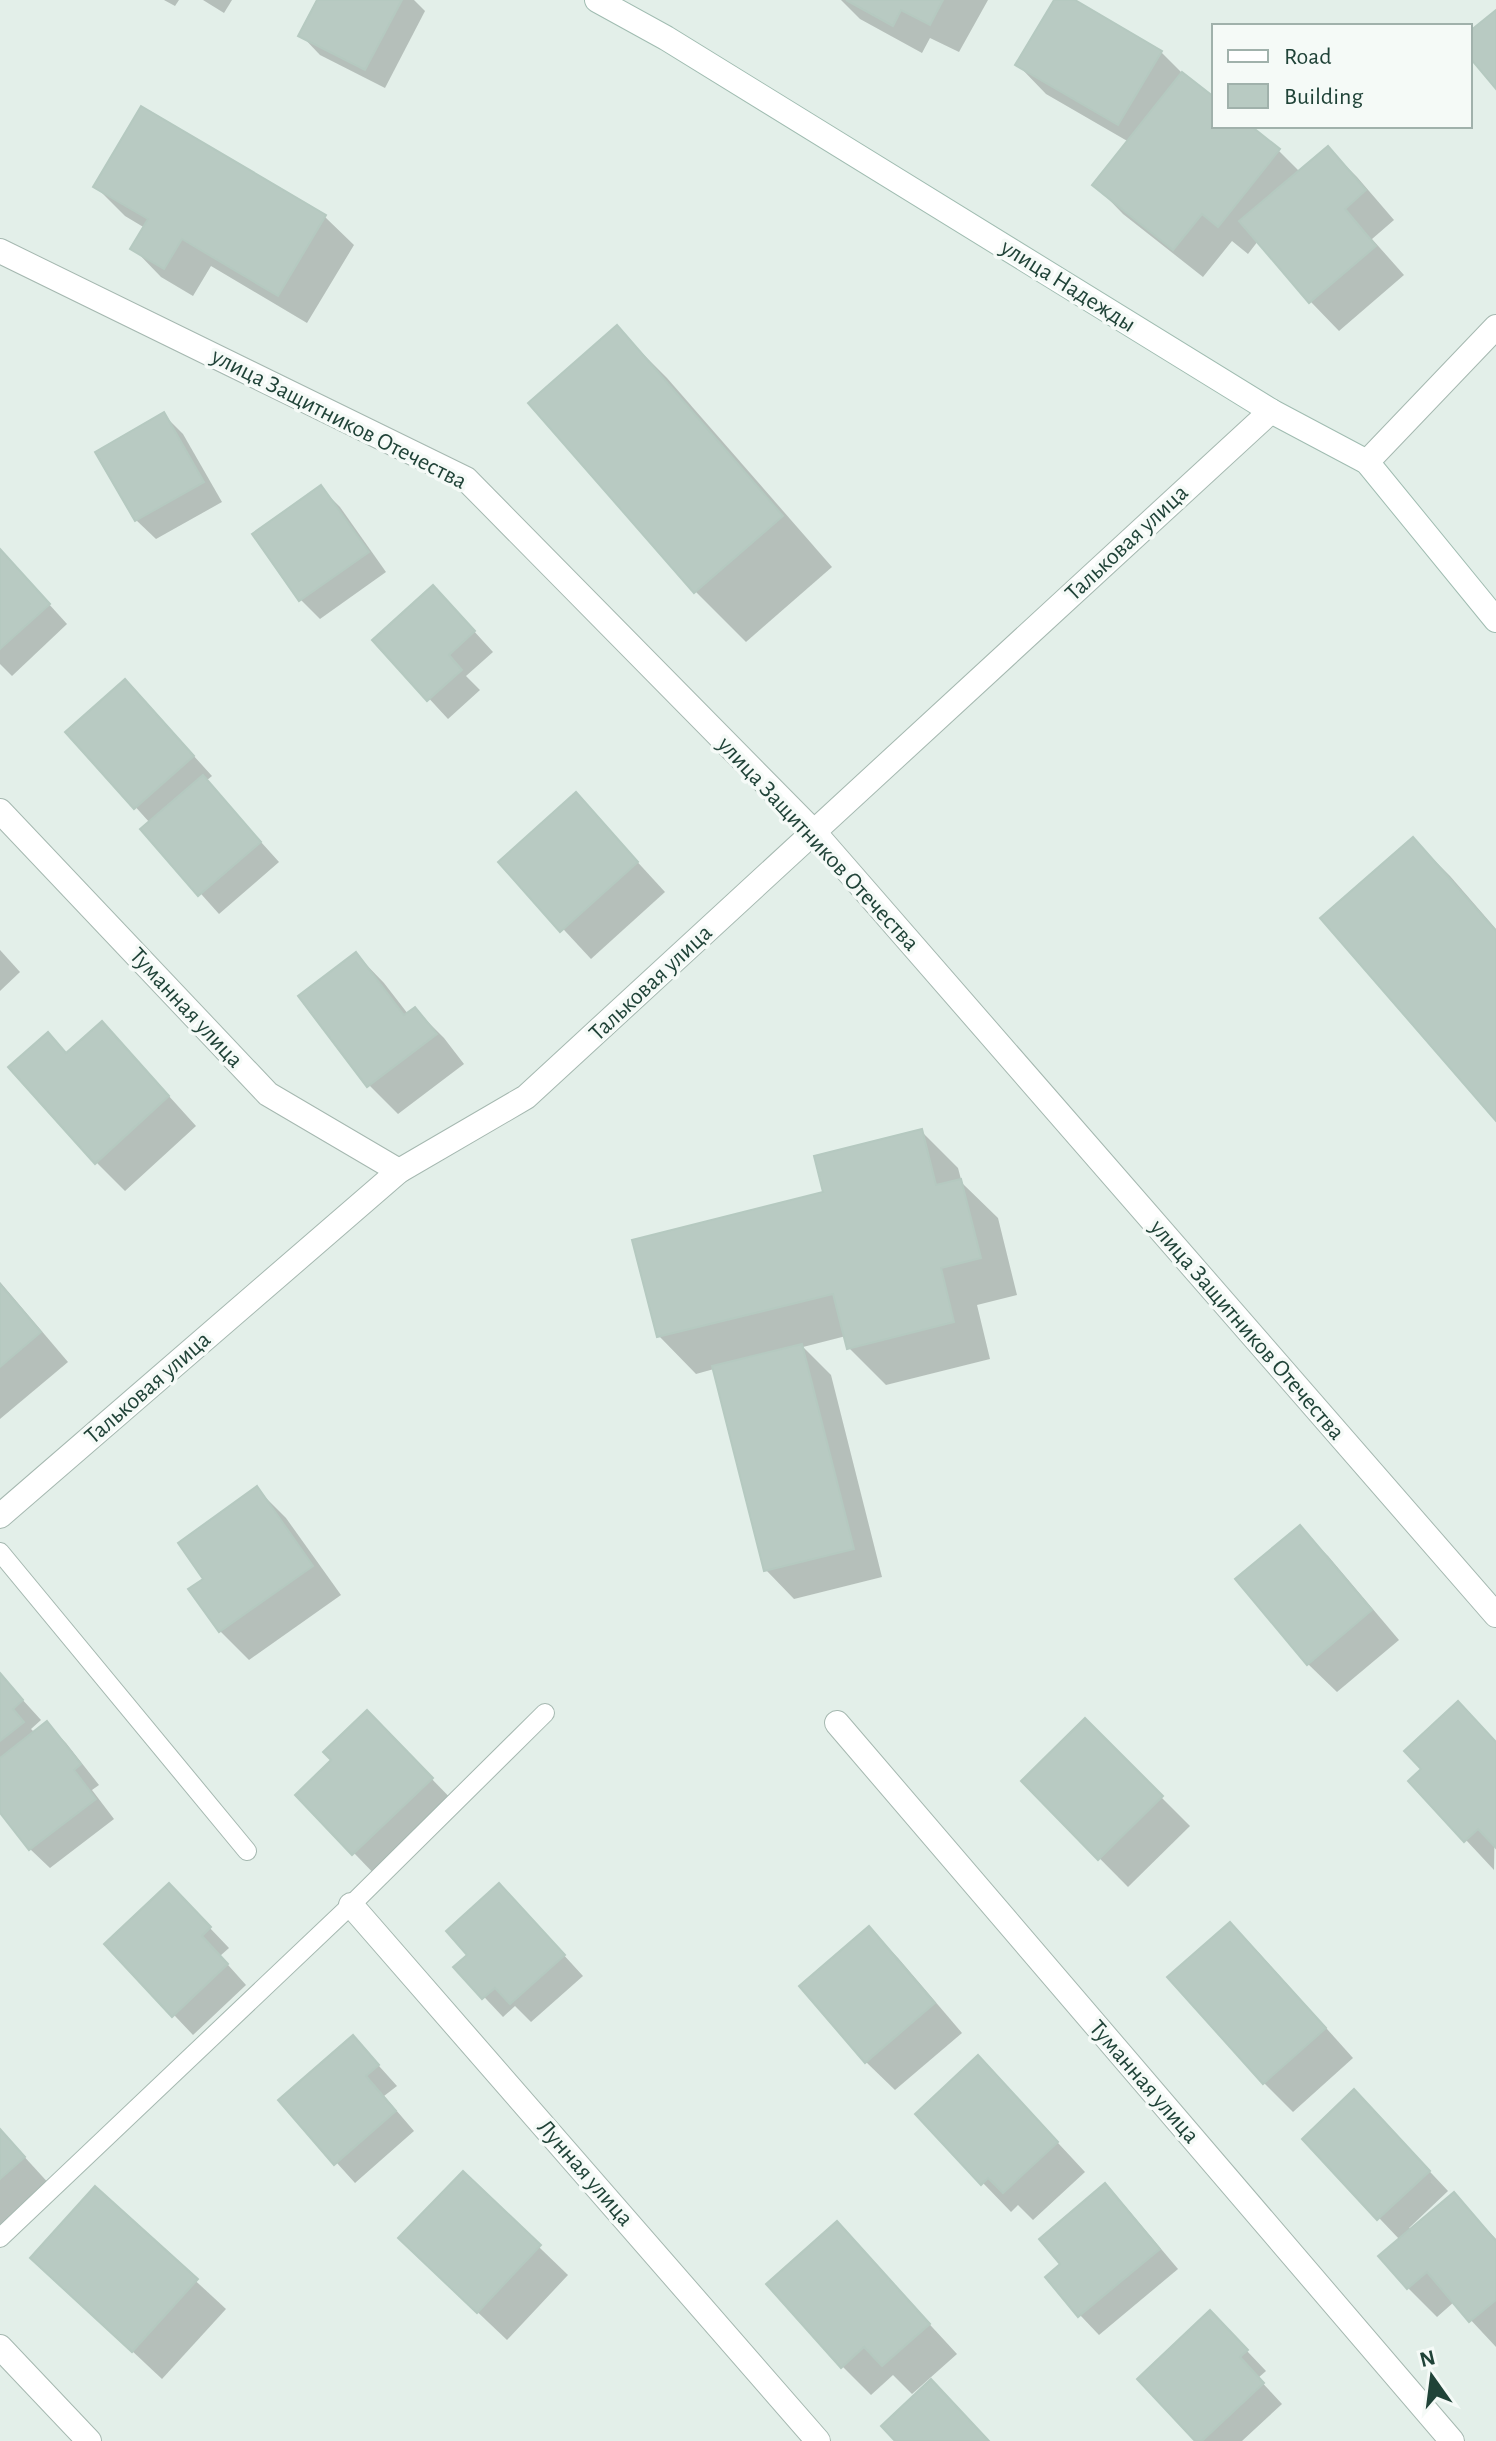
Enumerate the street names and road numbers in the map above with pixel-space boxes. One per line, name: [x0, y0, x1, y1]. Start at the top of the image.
street label: улица Надежды: [996, 235, 1140, 337]
street label: улица Защитников Отечества: [207, 344, 471, 494]
street label: Тальковая улица: [1061, 480, 1193, 606]
street label: улица Защитников Отечества: [712, 732, 923, 956]
street label: Тальковая улица: [585, 920, 717, 1046]
street label: Туманная улица: [125, 944, 247, 1072]
street label: улица Защитников Отечества: [1144, 1215, 1349, 1445]
street label: Тальковая улица: [81, 1327, 215, 1449]
street label: Туманная улица: [1084, 2016, 1204, 2148]
street label: Лунная улица: [533, 2115, 637, 2231]

